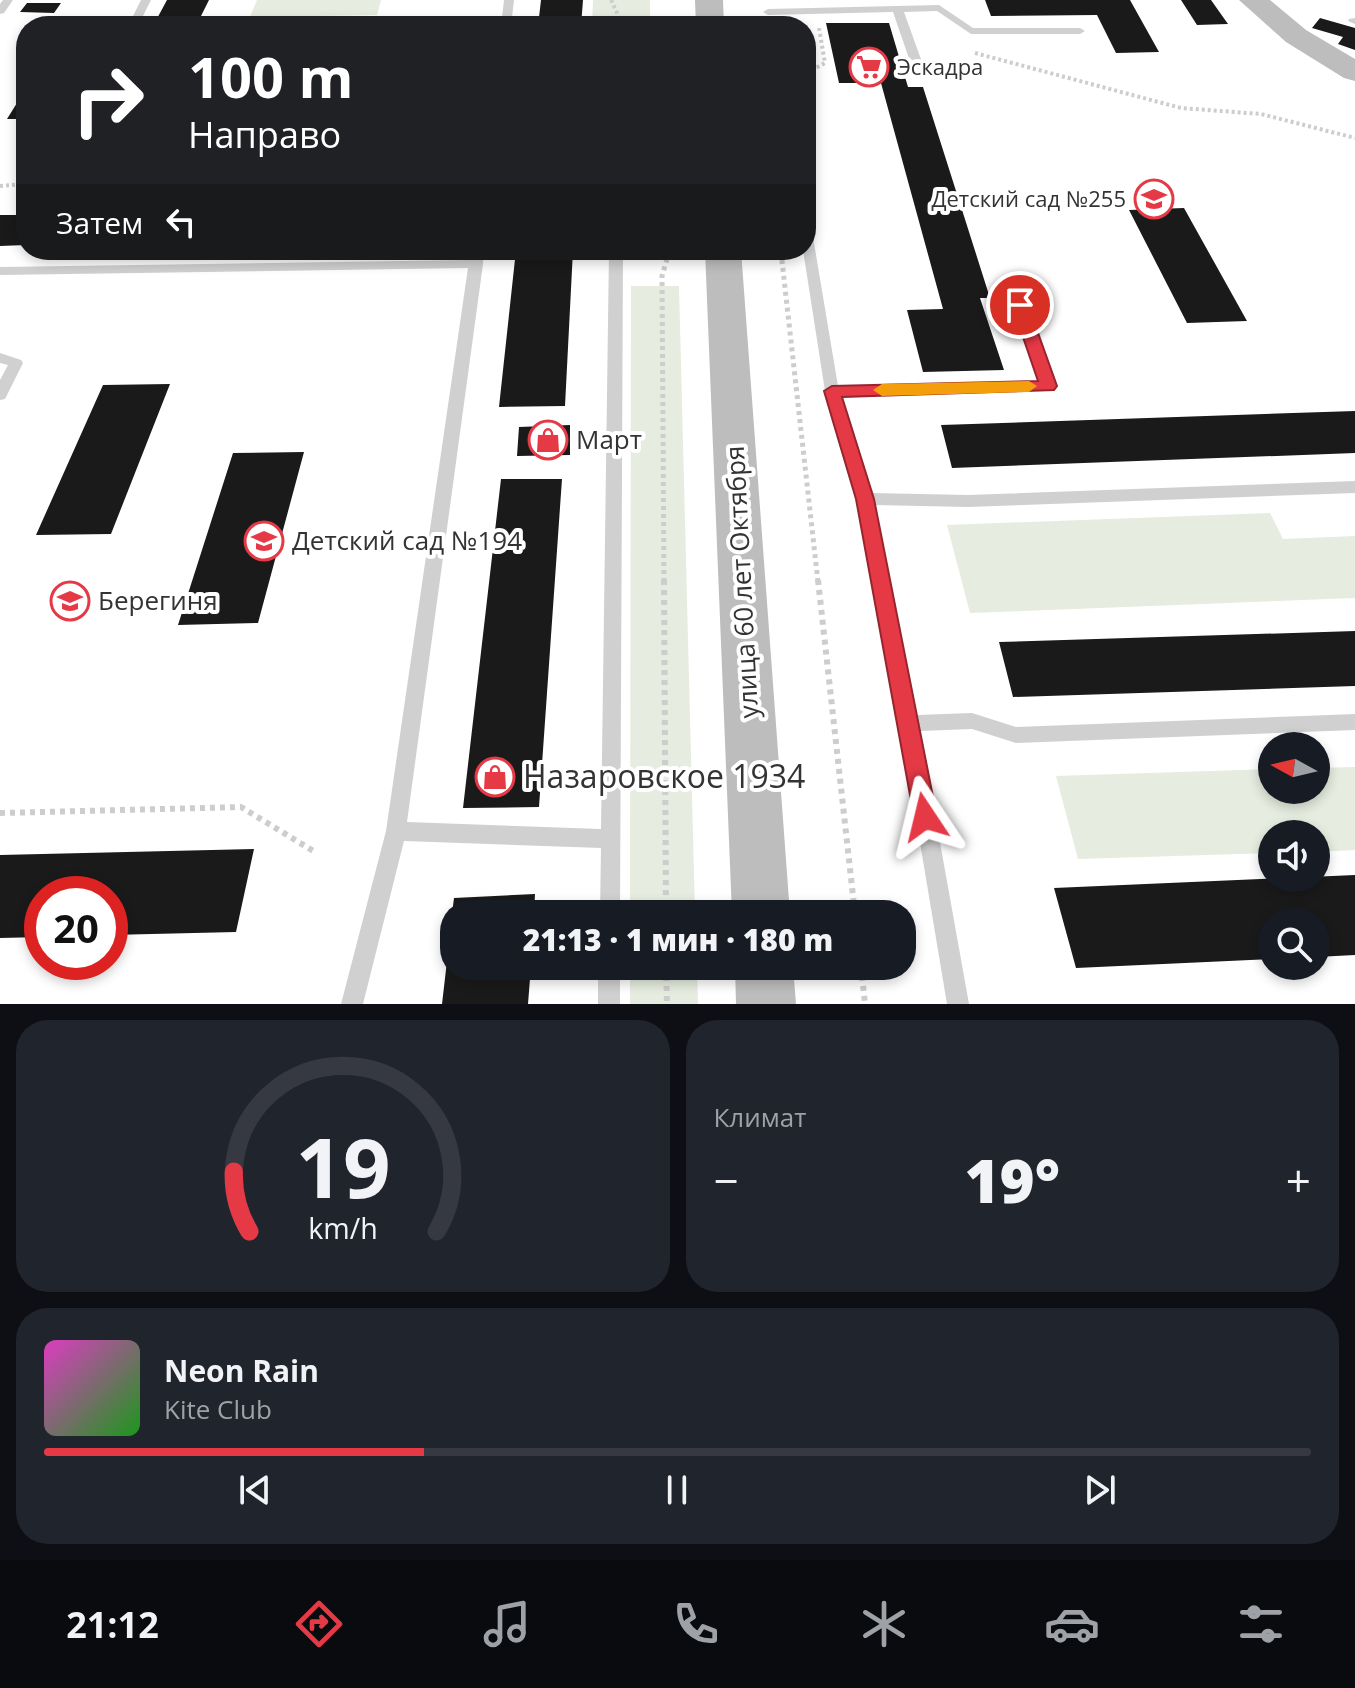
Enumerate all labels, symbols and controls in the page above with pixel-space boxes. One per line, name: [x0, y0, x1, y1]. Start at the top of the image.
text: 100 m: [188, 38, 354, 114]
supermarket icon: Эскадра: [848, 46, 890, 88]
icon: right: [56, 48, 160, 152]
place label: Эскадра: [897, 51, 983, 81]
text: Направо: [188, 110, 341, 159]
school or university icon: Детский сад №255: [1133, 178, 1175, 220]
place label: Детский сад №255: [931, 183, 1126, 213]
icon: left: [159, 200, 203, 244]
text: Затем: [56, 202, 143, 243]
pin: [986, 271, 1054, 339]
icon: arrive: [998, 283, 1042, 327]
shop icon: Март: [527, 419, 569, 461]
place label: Март: [576, 421, 642, 457]
street label: улица 60 лет Октября: [716, 445, 766, 719]
school or university icon: Детский сад №194: [243, 520, 285, 562]
place label: Детский сад №194: [292, 522, 522, 558]
school or university icon: Берегиня: [49, 580, 91, 622]
place label: Берегиня: [98, 582, 218, 618]
north arrow: [1258, 732, 1330, 804]
map controls: [1258, 732, 1330, 980]
place label: Назаровское 1934: [523, 754, 805, 797]
shop icon: Назаровское 1934: [474, 756, 516, 798]
position arrow: [883, 775, 967, 859]
button: sound: [1258, 820, 1330, 892]
speed limit sign: 20: [24, 876, 128, 980]
button: search: [1258, 908, 1330, 980]
text: 21:13 · 1 мин · 180 m: [523, 919, 833, 960]
text: Климат: [714, 1099, 807, 1135]
text: 19: [295, 1109, 390, 1222]
text: 19°: [964, 1139, 1060, 1221]
text: −: [714, 1150, 739, 1210]
text: +: [1286, 1150, 1311, 1210]
text: km/h: [308, 1208, 377, 1247]
text: Neon Rain: [164, 1350, 319, 1391]
text: Kite Club: [164, 1391, 272, 1427]
icon: previous: [233, 1468, 277, 1512]
icon: pause: [655, 1468, 699, 1512]
icon: next: [1078, 1468, 1122, 1512]
icon: directions: [291, 1596, 347, 1652]
icon: music: [479, 1596, 535, 1652]
icon: phone: [668, 1596, 724, 1652]
icon: climate: [856, 1596, 912, 1652]
icon: car: [1044, 1596, 1100, 1652]
icon: filters: [1233, 1596, 1289, 1652]
text: 21:12: [66, 1600, 159, 1649]

